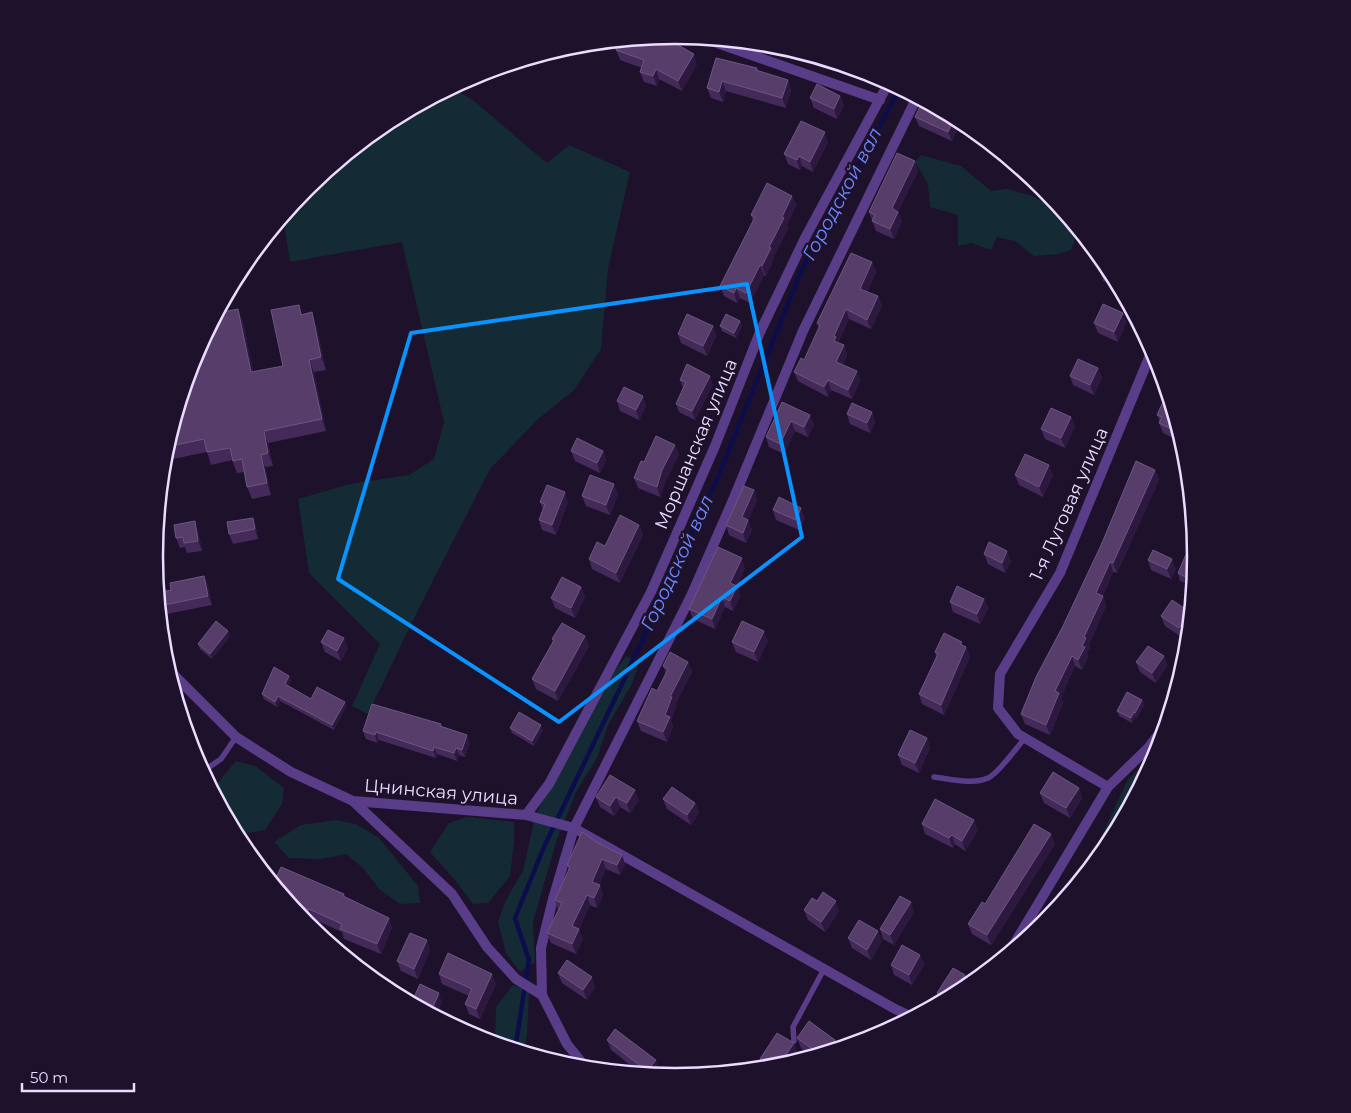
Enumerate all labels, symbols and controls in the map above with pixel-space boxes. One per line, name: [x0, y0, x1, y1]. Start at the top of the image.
water label: Городской вал: [797, 124, 887, 264]
street label: Моршанская улица: [650, 355, 742, 533]
street label: 1-я Луговая улица: [1025, 424, 1113, 584]
water label: Городской вал: [636, 492, 718, 634]
street label: Цнинская улица: [363, 774, 519, 810]
scale bar: [22, 1060, 135, 1092]
text: 50 m: [30, 1068, 68, 1087]

